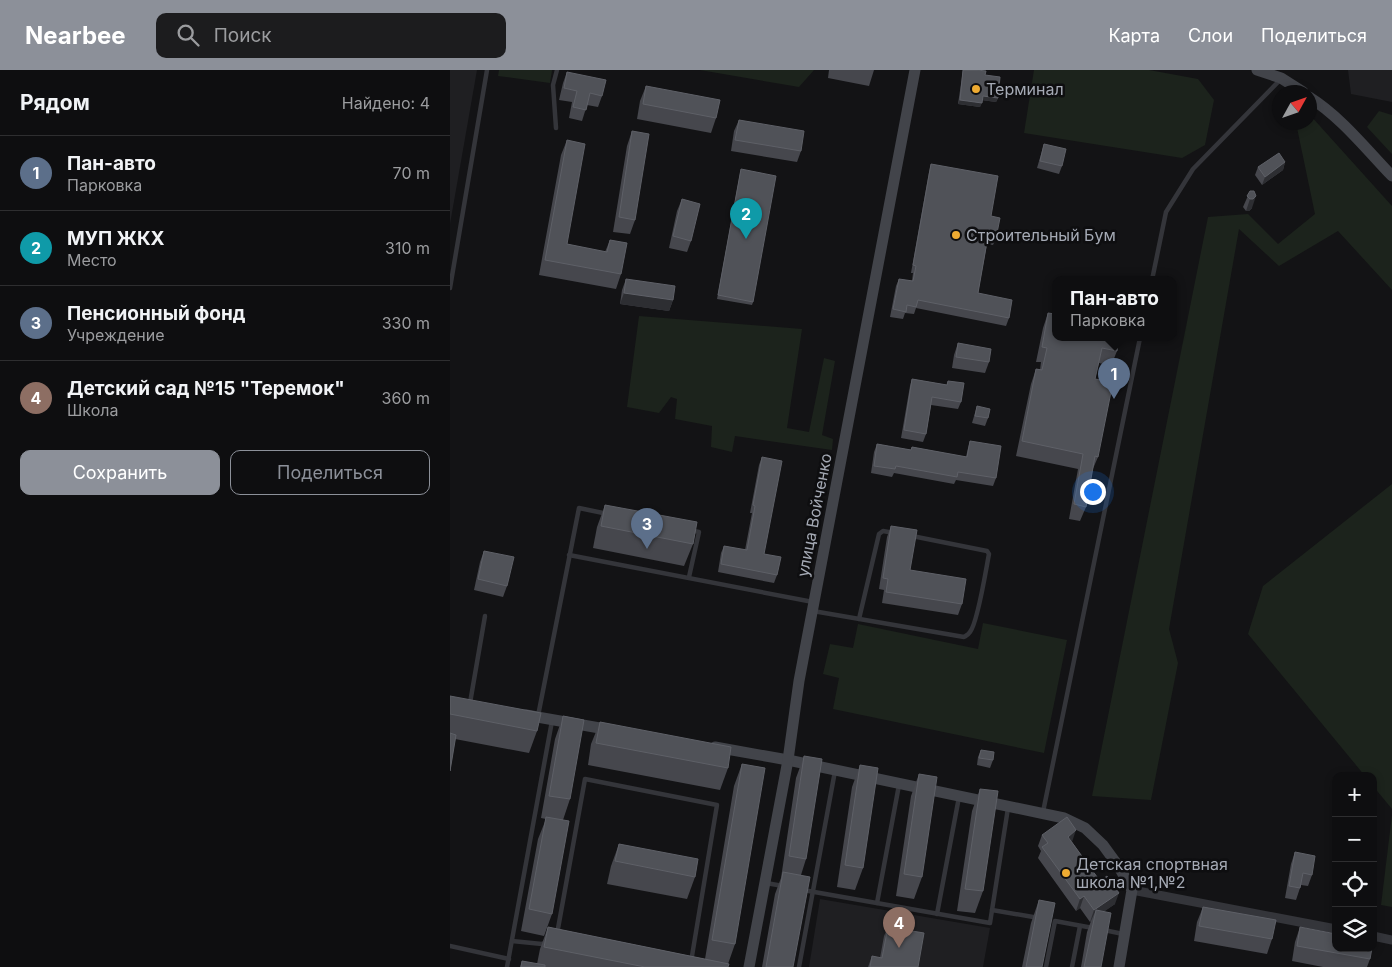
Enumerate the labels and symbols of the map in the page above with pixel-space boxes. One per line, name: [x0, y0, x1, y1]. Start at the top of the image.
place label: Терминал: [986, 79, 1064, 99]
marker: Терминал: [970, 83, 982, 95]
north arrow: [1272, 85, 1317, 130]
pin: 2: [730, 198, 762, 239]
place label: Строительный Бум: [966, 225, 1116, 245]
marker: Строительный Бум: [950, 229, 962, 241]
pin: 1: [1098, 358, 1130, 399]
street label: улица Войченко: [792, 452, 836, 578]
your location: [1080, 479, 1106, 505]
pin: 3: [631, 508, 663, 549]
place label: Детская спортвная школа №1,№2: [1076, 854, 1228, 892]
marker: Детская спортвная школа №1,№2: [1060, 867, 1072, 879]
pin: 4: [883, 907, 915, 948]

